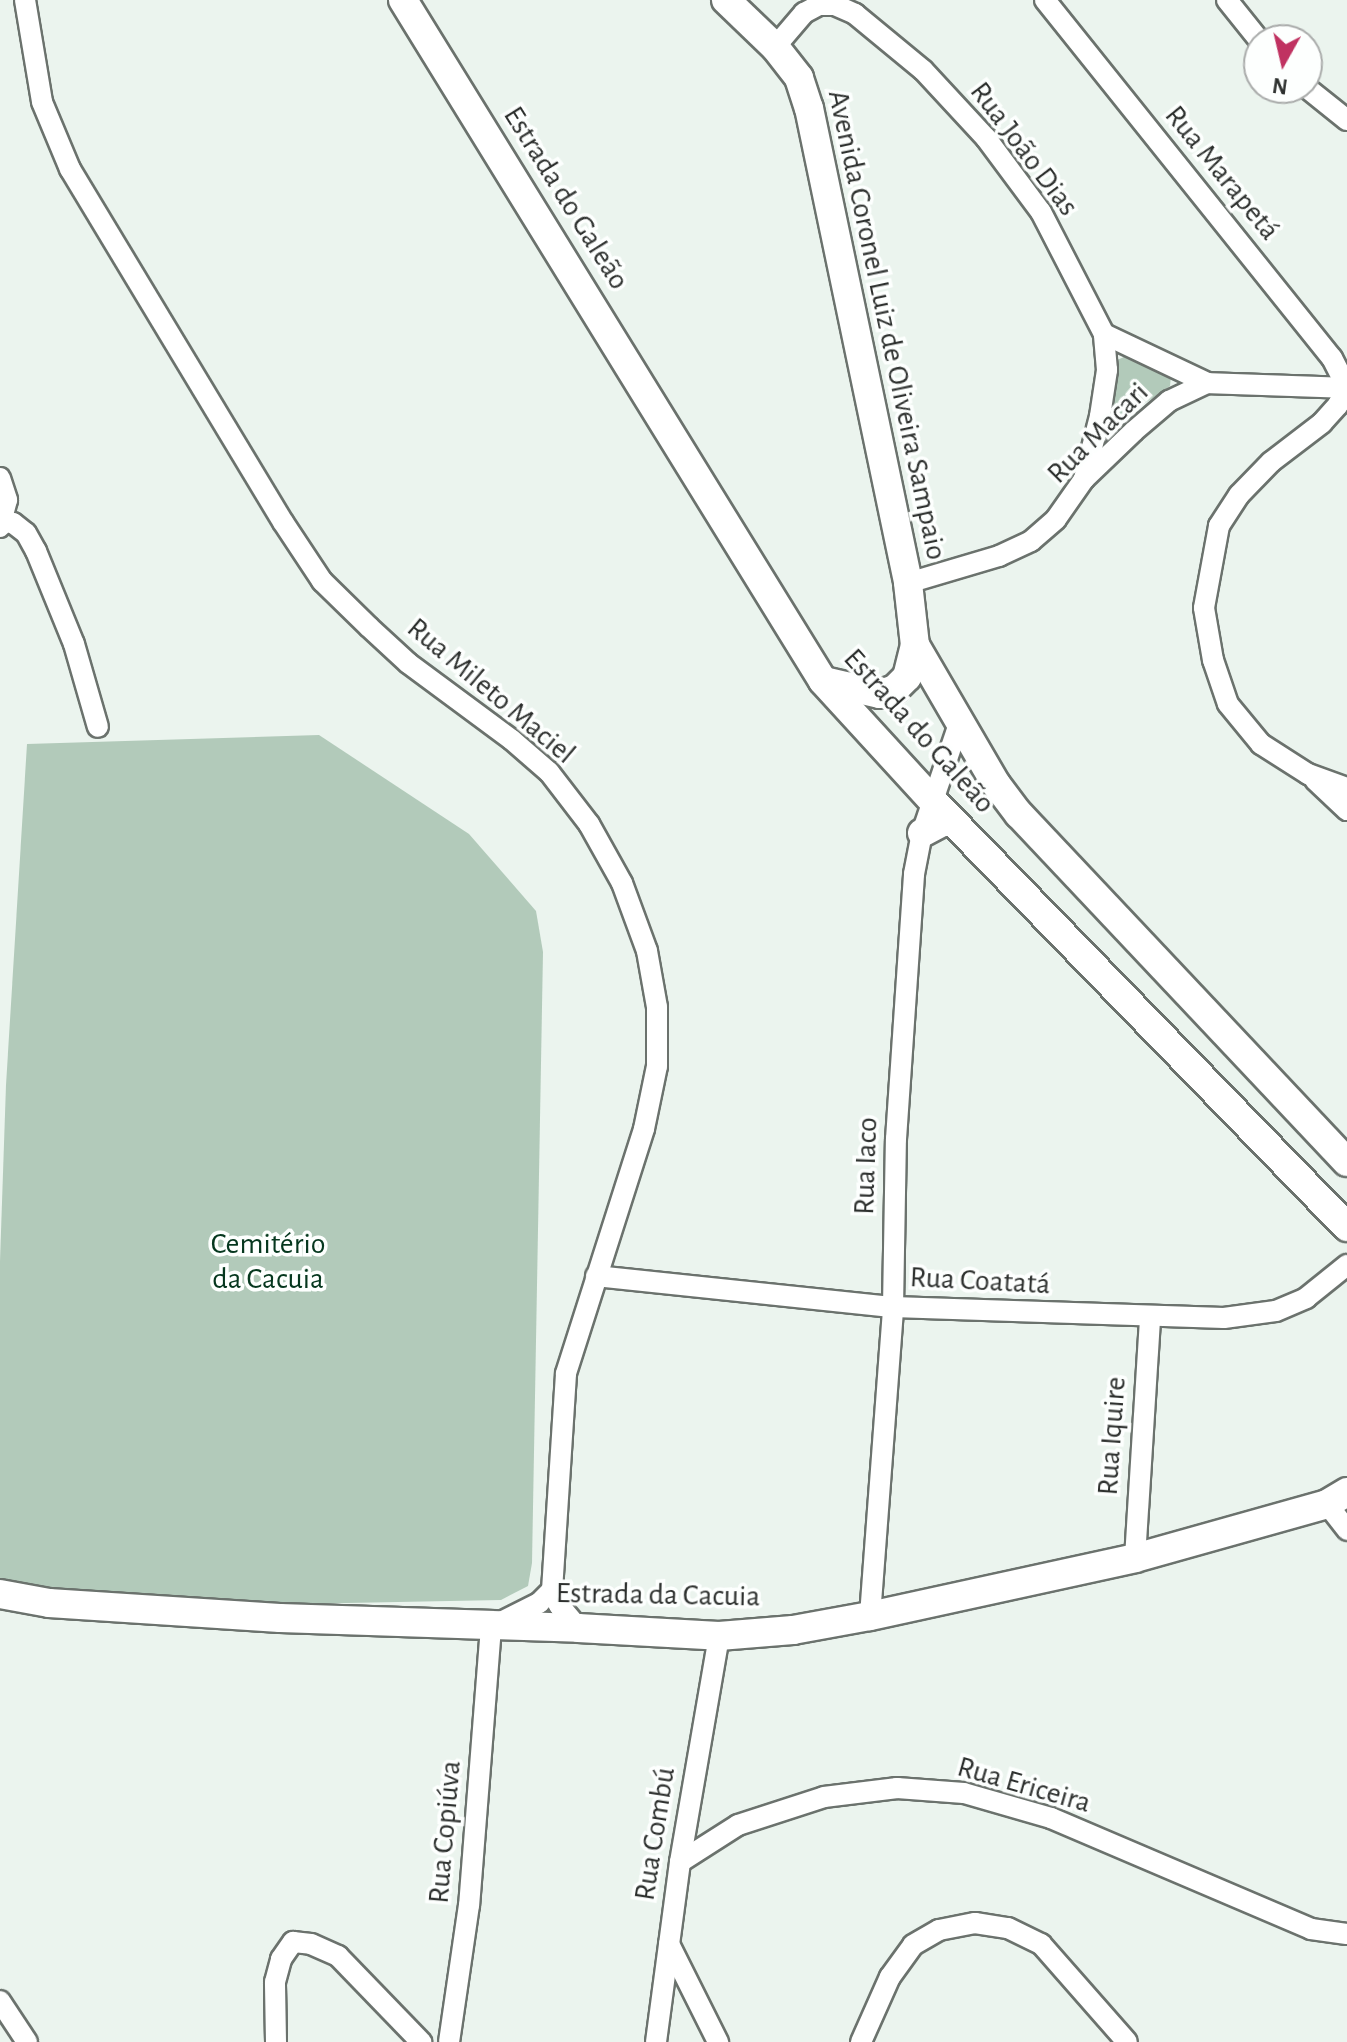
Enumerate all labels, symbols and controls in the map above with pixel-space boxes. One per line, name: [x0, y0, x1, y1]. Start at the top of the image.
north arrow: [1243, 24, 1323, 104]
text: N: [1271, 74, 1289, 98]
street label: Rua João Dias: [962, 75, 1086, 223]
street label: Avenida Coronel Luiz de Oliveira Sampaio: [820, 87, 954, 563]
street label: Rua Marapetá: [1157, 98, 1287, 248]
street label: Estrada do Galeão: [495, 100, 637, 296]
street label: Rua Macari: [1040, 375, 1156, 491]
street label: Rua Mileto Maciel: [400, 610, 582, 772]
street label: Estrada do Galeão: [836, 641, 1002, 821]
street label: Rua Iaco: [846, 1117, 886, 1215]
park label: Cemitério da Cacuia: [211, 1226, 325, 1296]
street label: Rua Coatatá: [909, 1259, 1051, 1303]
street label: Rua Iquire: [1090, 1375, 1134, 1497]
street label: Estrada da Cacuia: [555, 1575, 761, 1615]
street label: Rua Ericeira: [953, 1749, 1095, 1821]
street label: Rua Copiúva: [421, 1759, 469, 1905]
street label: Rua Combú: [627, 1765, 683, 1903]

